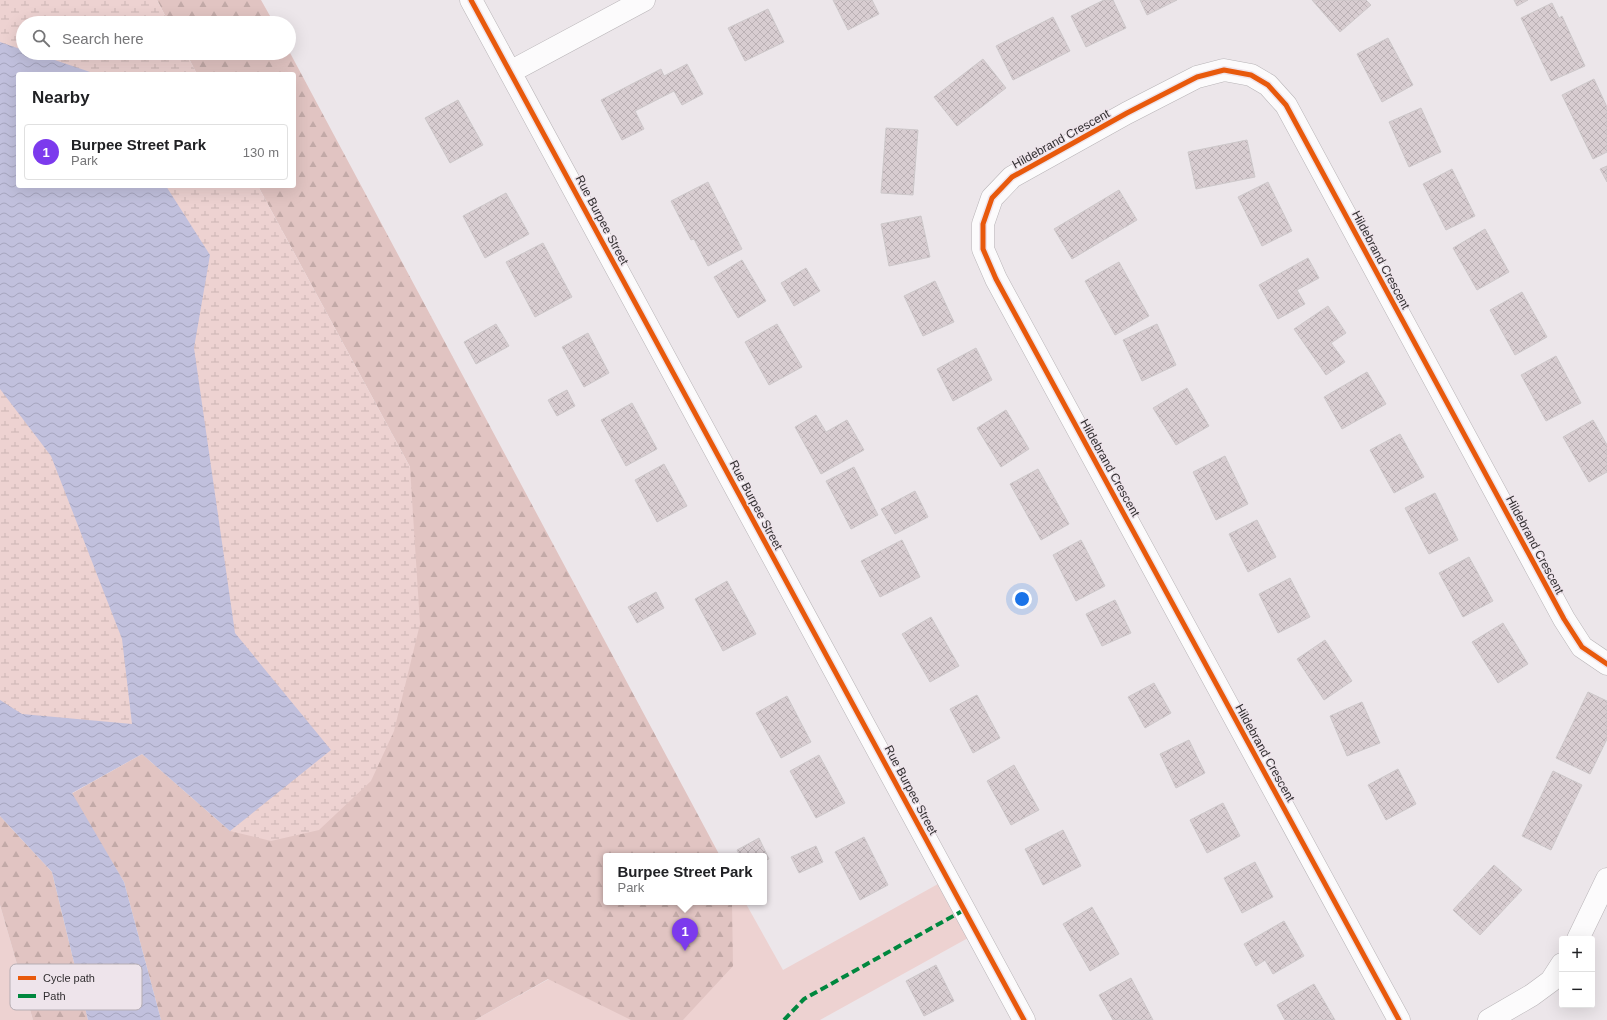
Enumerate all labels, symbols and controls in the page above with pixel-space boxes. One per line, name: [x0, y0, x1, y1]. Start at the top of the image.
search box: [16, 16, 296, 60]
icon: search: [30, 27, 52, 49]
text: Search here: [62, 30, 144, 47]
text: Nearby: [32, 88, 90, 107]
street label: Hildebrand Crescent: [1010, 106, 1113, 172]
text: Burpee Street Park: [71, 136, 206, 153]
text: 1: [42, 145, 50, 160]
text: 130 m: [243, 145, 279, 160]
text: Park: [71, 153, 98, 168]
street label: Rue Burpee Street: [572, 173, 632, 268]
street label: Hildebrand Crescent: [1349, 208, 1413, 312]
street label: Hildebrand Crescent: [1077, 417, 1143, 520]
street label: Rue Burpee Street: [726, 458, 786, 553]
street label: Hildebrand Crescent: [1503, 493, 1567, 597]
your location: [1012, 589, 1032, 609]
street label: Hildebrand Crescent: [1232, 702, 1298, 805]
street label: Rue Burpee Street: [881, 743, 941, 838]
popup: [603, 853, 767, 905]
text: Burpee Street Park: [617, 863, 753, 880]
text: Park: [617, 880, 644, 895]
pin: 1: [672, 918, 698, 951]
map controls: [1559, 936, 1595, 1008]
button: +: [1559, 936, 1595, 972]
legend: [10, 964, 142, 1010]
text: Cycle path: [43, 972, 95, 984]
button: −: [1559, 972, 1595, 1008]
text: Path: [43, 990, 66, 1002]

